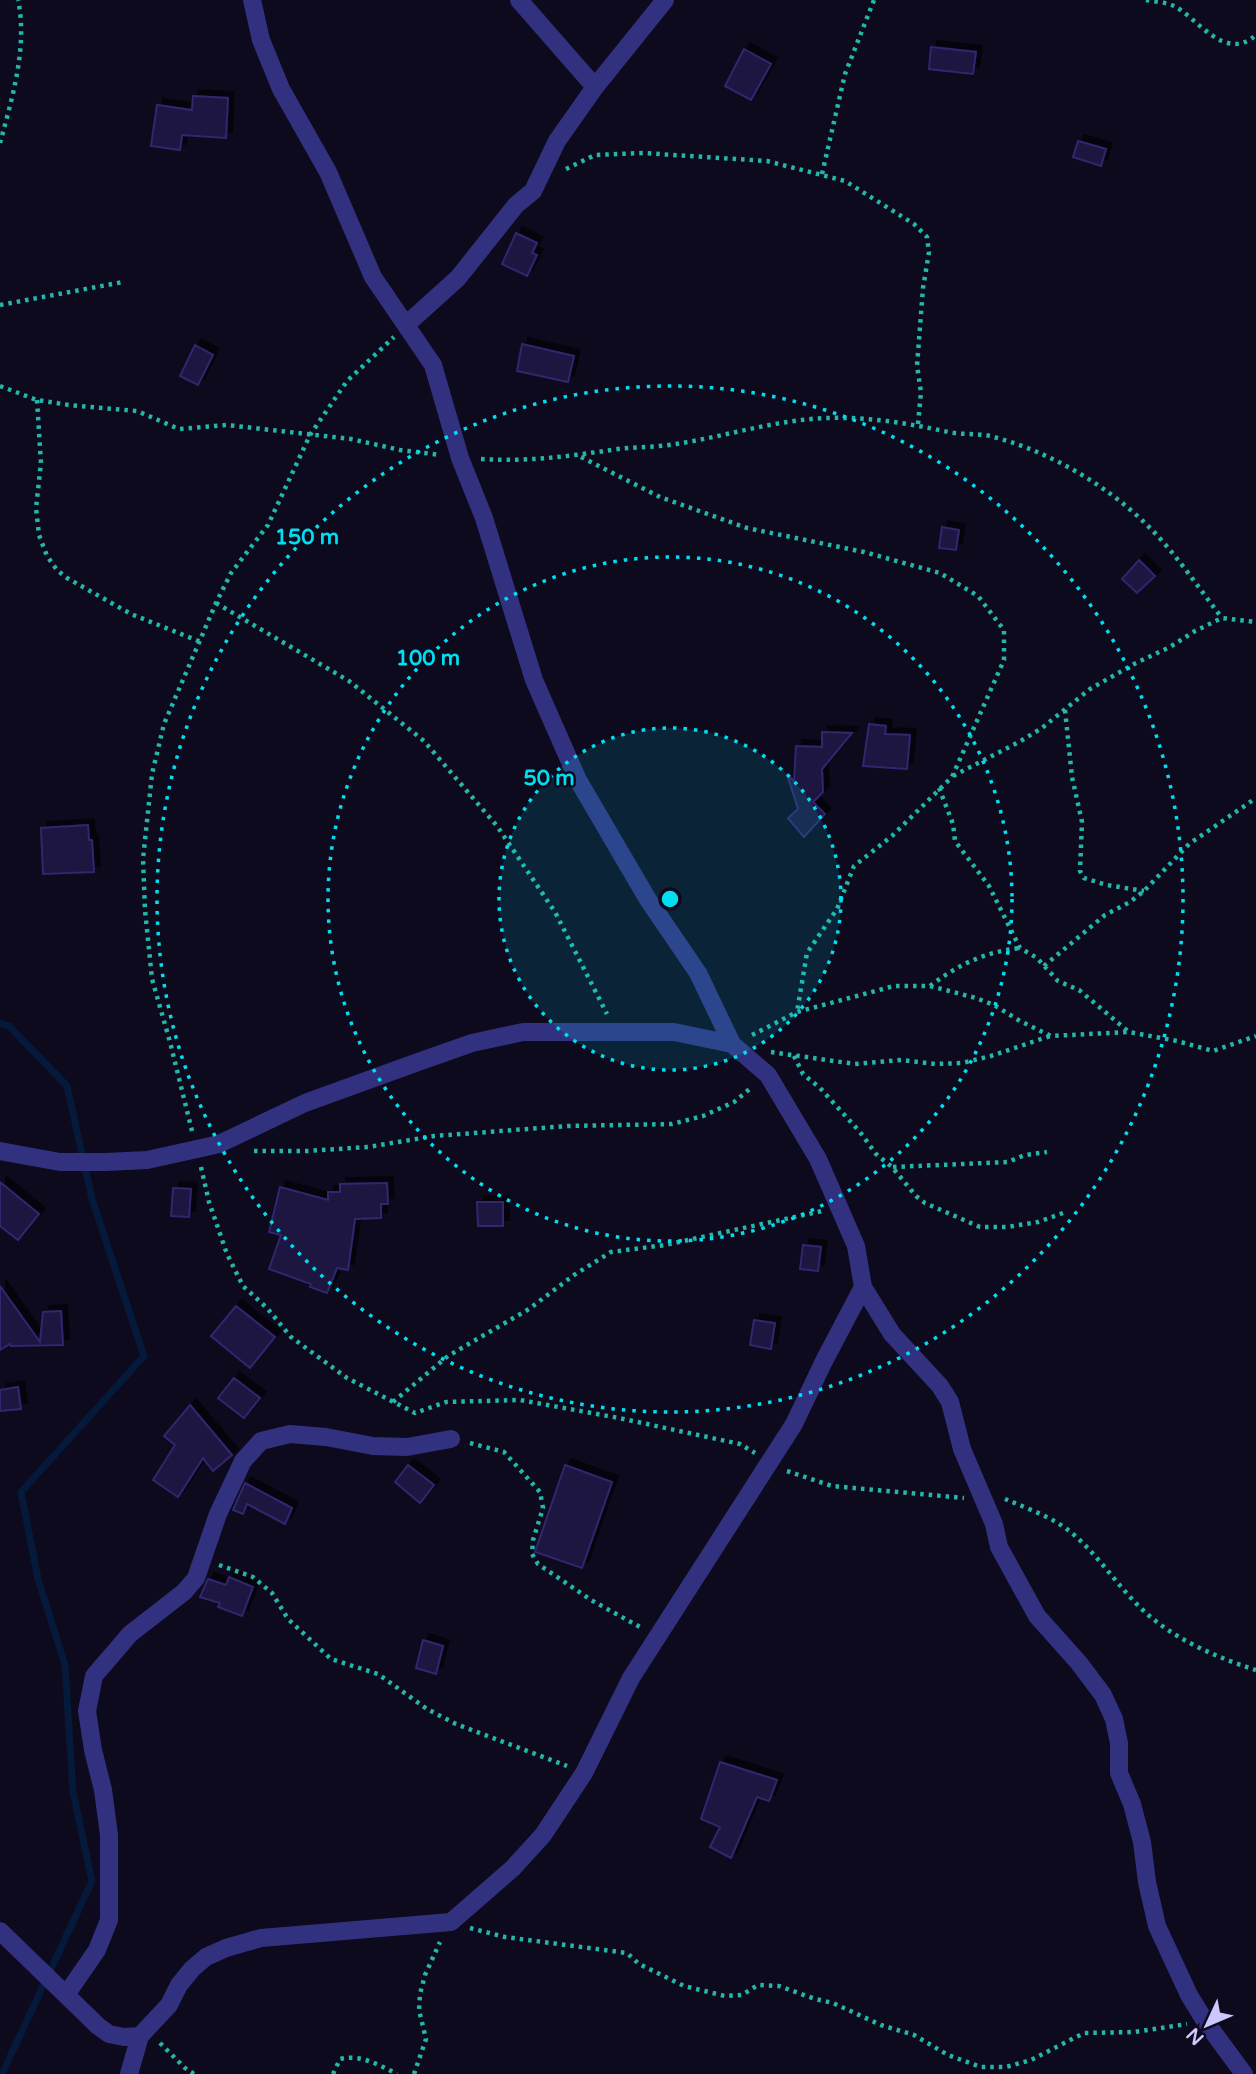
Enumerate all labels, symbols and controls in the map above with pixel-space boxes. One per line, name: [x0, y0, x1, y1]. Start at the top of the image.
text: 150 m: [275, 525, 339, 550]
text: 100 m: [396, 646, 460, 671]
text: 50 m: [523, 766, 575, 791]
centre of rings: [658, 887, 682, 911]
north arrow: [1172, 1990, 1242, 2060]
text: N: [1182, 2023, 1209, 2049]

